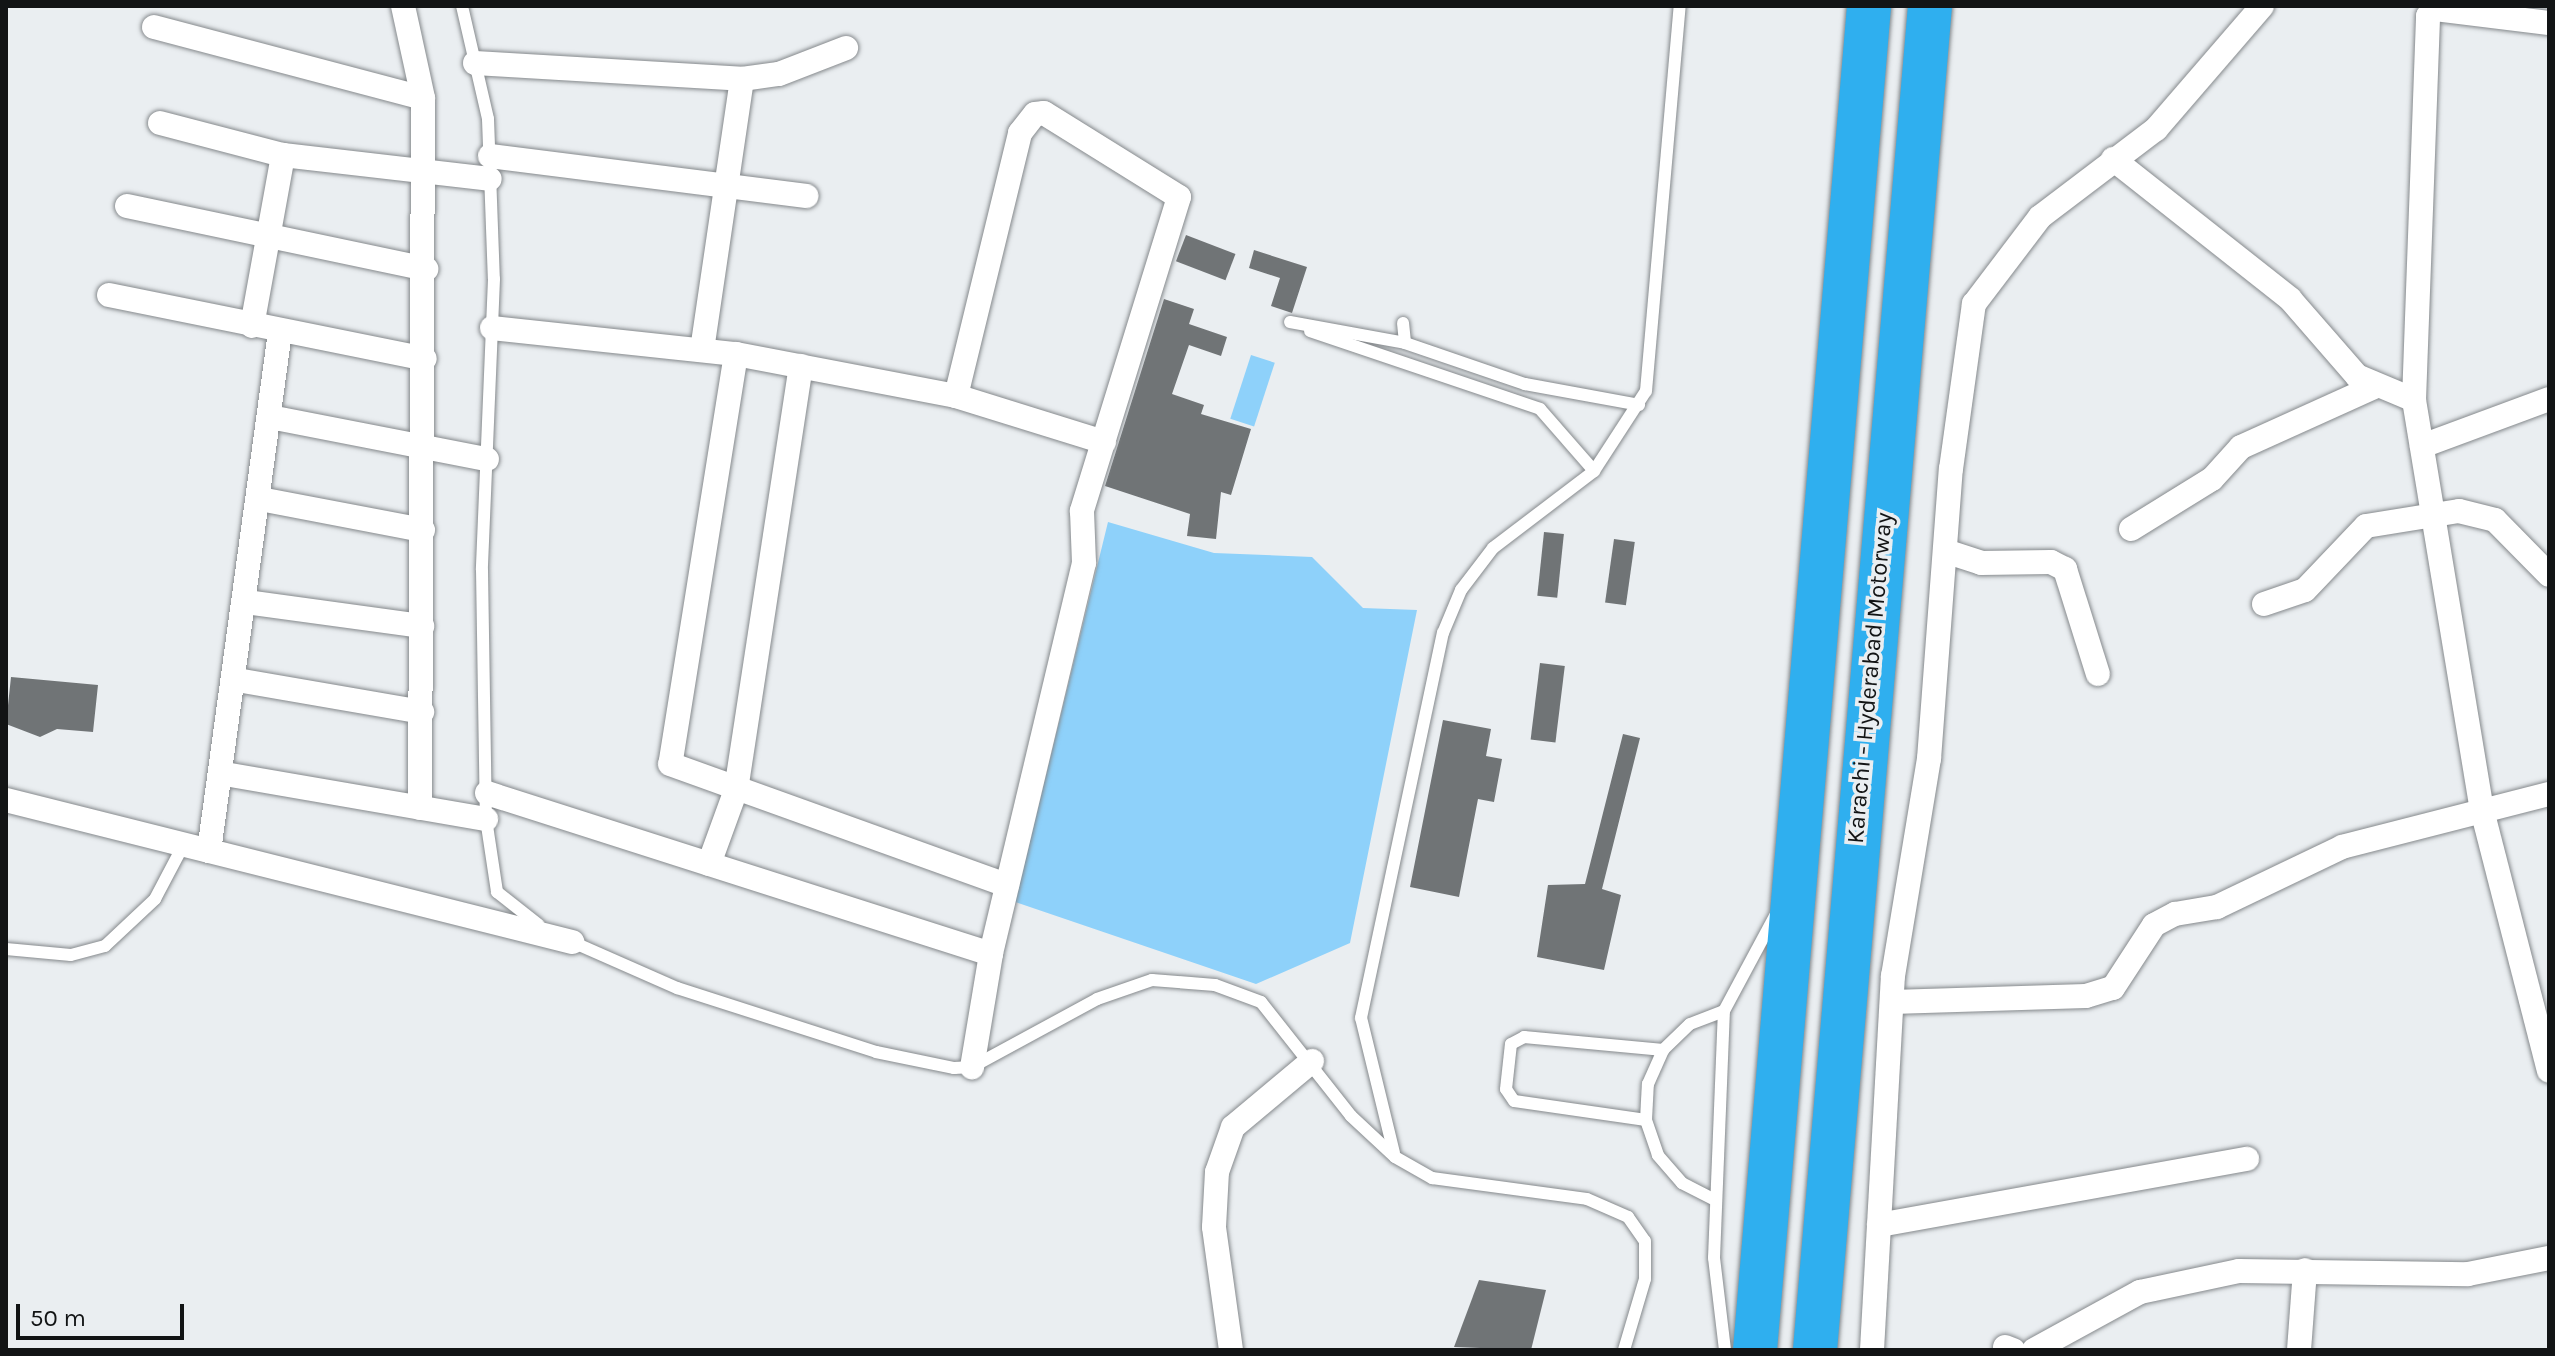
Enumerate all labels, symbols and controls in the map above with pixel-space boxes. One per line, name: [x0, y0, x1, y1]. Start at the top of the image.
street label: Karachi - Hyderabad Motorway: [1841, 511, 1899, 845]
scale bar: [20, 1288, 188, 1338]
text: 50 m: [30, 1304, 86, 1332]

